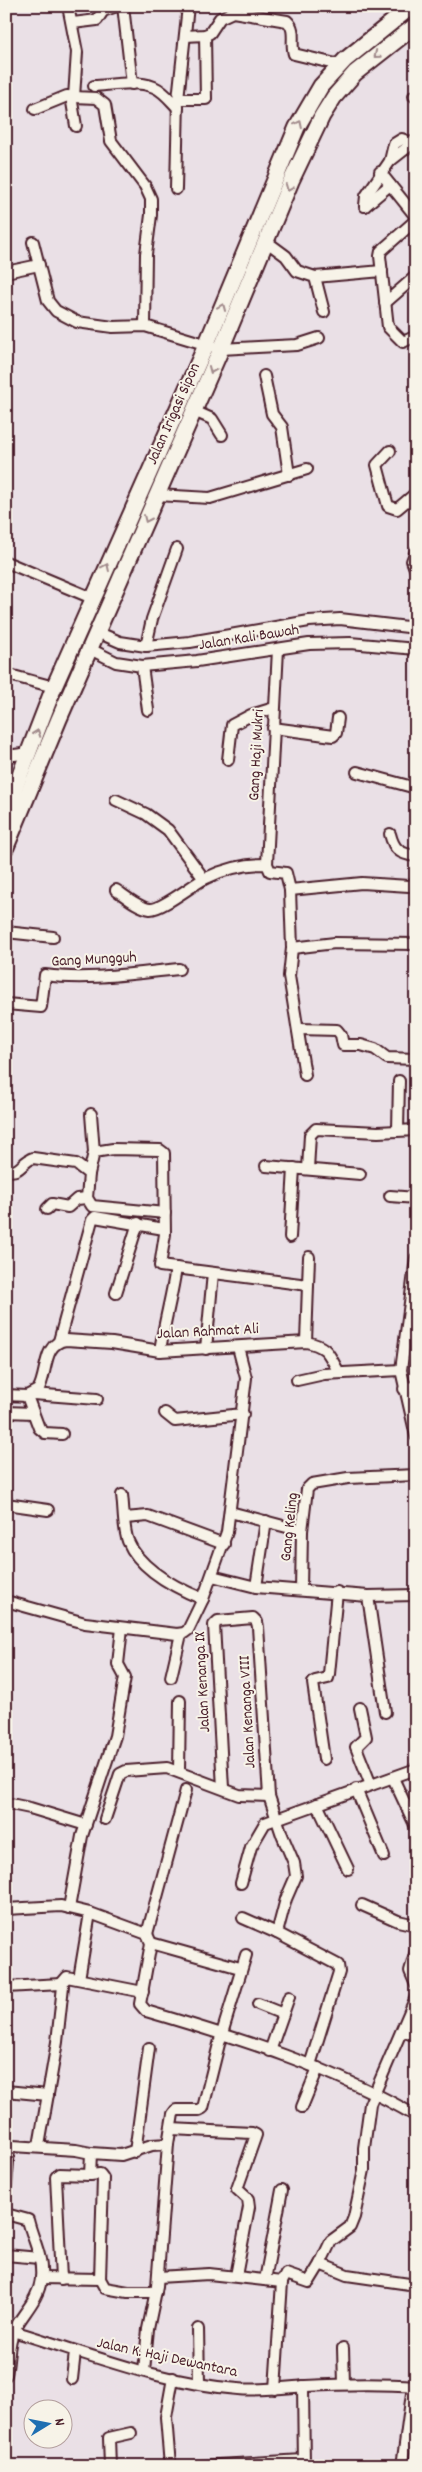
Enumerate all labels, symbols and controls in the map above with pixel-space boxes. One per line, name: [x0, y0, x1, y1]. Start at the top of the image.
one-way arrow: [374, 49, 383, 58]
one-way arrow: [293, 120, 303, 129]
one-way arrow: [284, 183, 295, 192]
one-way arrow: [216, 303, 227, 312]
street label: Jalan Irigasi Sipon: [141, 359, 207, 469]
one-way arrow: [207, 365, 218, 374]
one-way arrow: [142, 514, 153, 523]
one-way arrow: [100, 563, 111, 572]
street label: Jalan Kali Bawah: [197, 619, 301, 657]
street label: Gang Haji Mukri: [243, 708, 271, 801]
one-way arrow: [31, 730, 41, 738]
street label: Gang Mungguh: [51, 946, 137, 974]
street label: Jalan Rahmat Ali: [157, 1318, 260, 1346]
street label: Gang Keling: [275, 1491, 305, 1563]
street label: Jalan Kenanga IX: [189, 1631, 217, 1733]
street label: Jalan Kenanga VIII: [234, 1655, 262, 1769]
street label: Jalan K. Haji Dewantara: [95, 2332, 240, 2384]
north arrow: [22, 2400, 72, 2450]
text: N: [48, 2417, 69, 2427]

